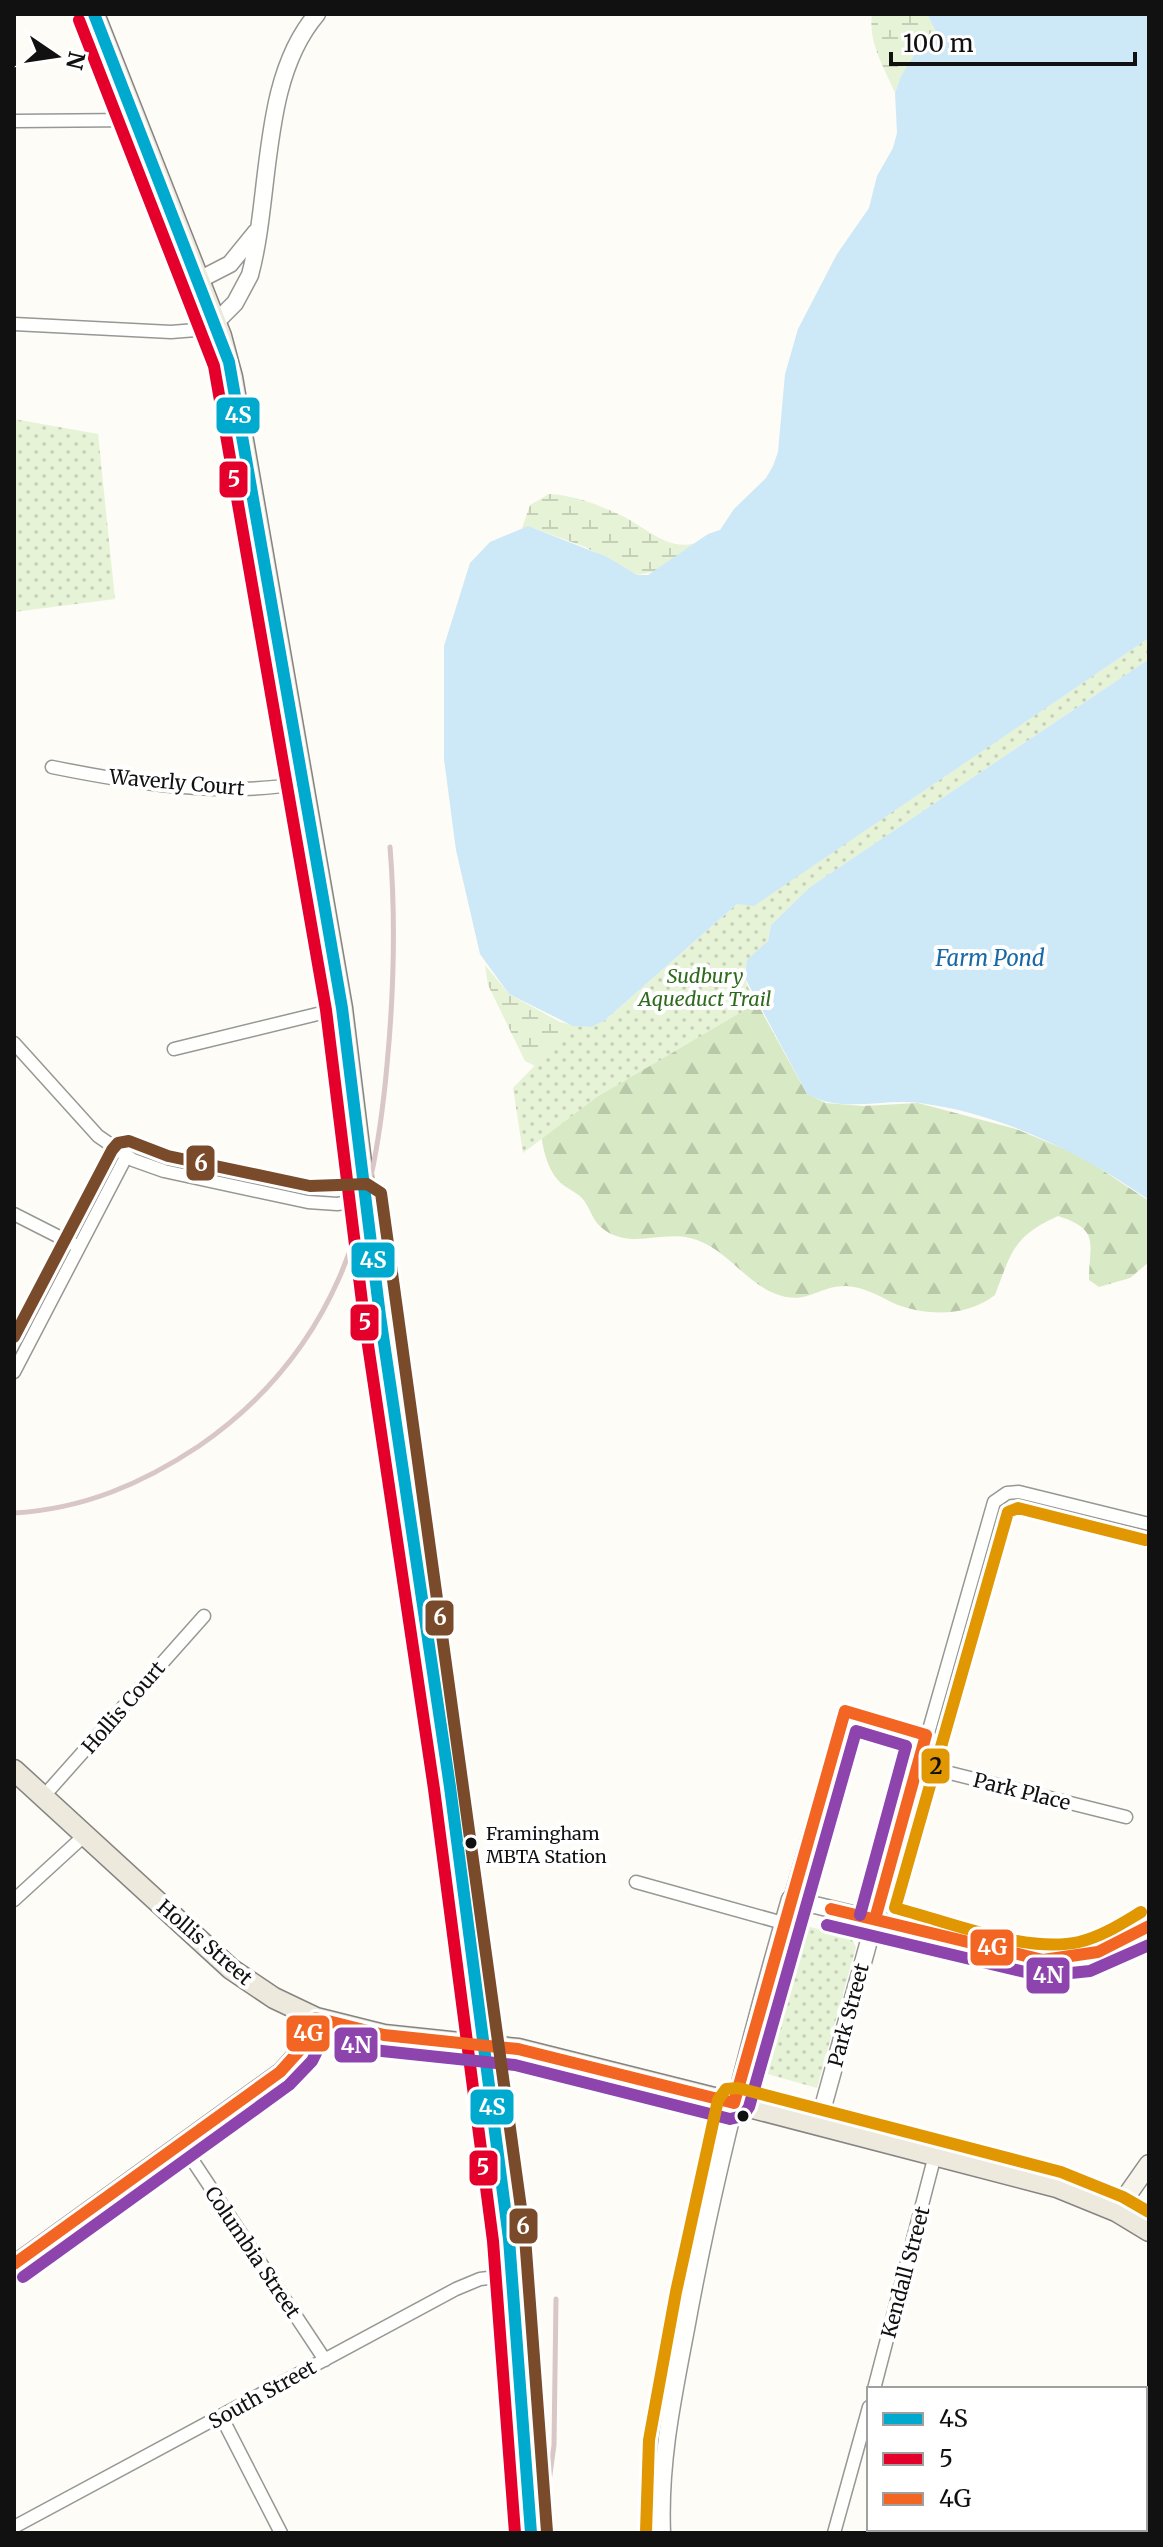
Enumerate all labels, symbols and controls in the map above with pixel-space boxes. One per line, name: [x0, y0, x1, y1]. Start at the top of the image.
north arrow: [16, 16, 96, 96]
scale bar: [891, 16, 1135, 66]
text: 100 m: [903, 28, 974, 59]
text: N: [60, 49, 91, 73]
line badge: 4S: [215, 396, 261, 435]
text: 4S: [224, 401, 252, 429]
line badge: 5: [218, 460, 249, 499]
text: 5: [228, 465, 240, 493]
street label: Waverly Court: [107, 764, 246, 800]
water label: Farm Pond: [934, 944, 1045, 972]
park label: Sudbury Aqueduct Trail: [637, 963, 772, 1011]
line badge: 6: [185, 1144, 216, 1182]
text: 6: [194, 1149, 208, 1177]
line badge: 4S: [350, 1241, 396, 1279]
text: 4S: [359, 1246, 387, 1274]
line badge: 5: [349, 1303, 380, 1342]
text: 5: [359, 1308, 371, 1336]
line badge: 6: [424, 1599, 455, 1637]
text: 6: [433, 1603, 447, 1631]
street label: Hollis Court: [76, 1655, 170, 1758]
line badge: 2: [920, 1747, 951, 1785]
text: 2: [930, 1752, 943, 1780]
street label: Park Place: [971, 1767, 1073, 1815]
place label: Framingham MBTA Station: [486, 1822, 607, 1868]
marker: Framingham MBTA Station: [463, 1835, 479, 1851]
street label: Hollis Street: [152, 1894, 258, 1990]
line badge: 4G: [969, 1928, 1015, 1967]
text: 4G: [977, 1933, 1007, 1961]
line badge: 4N: [1025, 1956, 1071, 1995]
street label: Park Street: [822, 1960, 874, 2070]
text: 4N: [1032, 1961, 1064, 1989]
line badge: 4G: [285, 2014, 331, 2053]
text: 4G: [293, 2019, 323, 2047]
line badge: 4N: [333, 2026, 379, 2064]
text: 4N: [340, 2031, 372, 2059]
line badge: 4S: [469, 2088, 515, 2126]
text: 4S: [478, 2093, 506, 2121]
unlabelled marker: [735, 2108, 751, 2124]
line badge: 5: [468, 2149, 499, 2187]
text: 5: [477, 2153, 489, 2181]
street label: Columbia Street: [200, 2181, 306, 2323]
street label: Kendall Street: [875, 2203, 935, 2340]
line badge: 6: [508, 2207, 539, 2245]
text: 6: [516, 2212, 530, 2240]
street label: South Street: [204, 2354, 320, 2434]
legend: [867, 2387, 1147, 2531]
text: 4S: [939, 2403, 968, 2434]
text: 5: [939, 2443, 953, 2474]
text: 4G: [939, 2483, 972, 2514]

